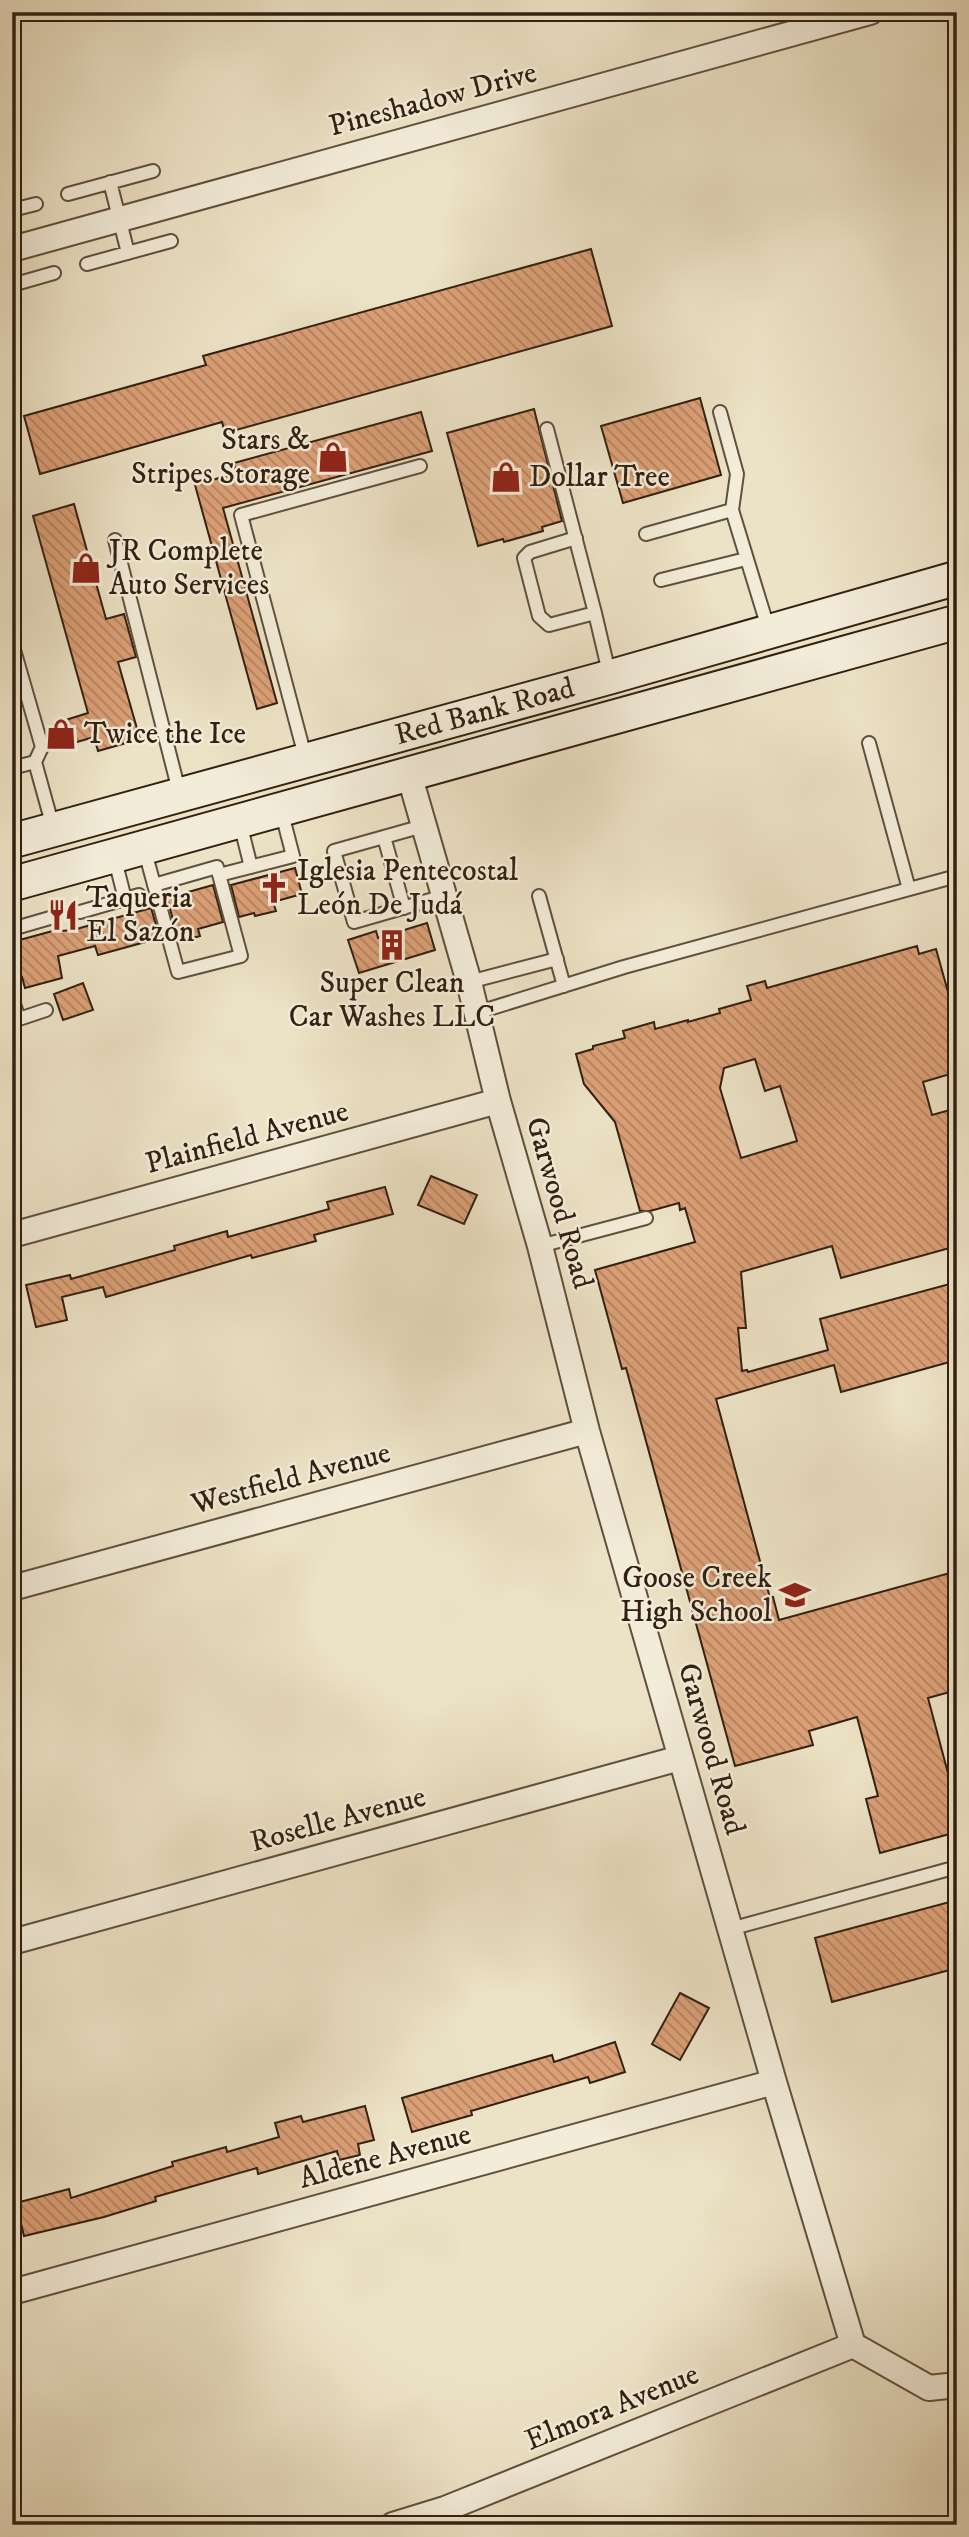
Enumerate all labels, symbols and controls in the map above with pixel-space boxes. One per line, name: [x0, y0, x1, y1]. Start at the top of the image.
street label: Pineshadow Drive: [325, 54, 541, 146]
place label: Stars & Stripes Storage: [131, 422, 310, 493]
shop icon: Stars & Stripes Storage: [316, 440, 350, 474]
place label: Dollar Tree: [529, 459, 670, 496]
shop icon: Dollar Tree: [489, 460, 523, 494]
place label: JR Complete Auto Services: [106, 533, 269, 604]
shop icon: JR Complete Auto Services: [69, 551, 103, 585]
street label: Red Bank Road: [391, 669, 578, 754]
place label: Twice the Ice: [84, 716, 246, 753]
shop icon: Twice the Ice: [44, 717, 78, 751]
place label: Iglesia Pentecostal León De Judá: [297, 853, 518, 924]
church icon: Iglesia Pentecostal León De Judá: [257, 871, 291, 905]
place label: Taqueria El Sazón: [86, 880, 195, 951]
restaurant icon: Taqueria El Sazón: [46, 898, 80, 932]
building icon: Super Clean Car Washes LLC: [375, 928, 409, 962]
place label: Super Clean Car Washes LLC: [289, 965, 495, 1036]
street label: Plainfield Avenue: [141, 1093, 353, 1183]
street label: Garwood Road: [517, 1113, 601, 1293]
street label: Westfield Avenue: [187, 1435, 394, 1524]
place label: Goose Creek High School: [620, 1560, 772, 1631]
school or university icon: Goose Creek High School: [778, 1578, 812, 1612]
street label: Garwood Road: [669, 1659, 753, 1839]
street label: Roselle Avenue: [246, 1779, 430, 1861]
street label: Aldene Avenue: [295, 2116, 475, 2198]
street label: Elmora Avenue: [520, 2356, 704, 2460]

